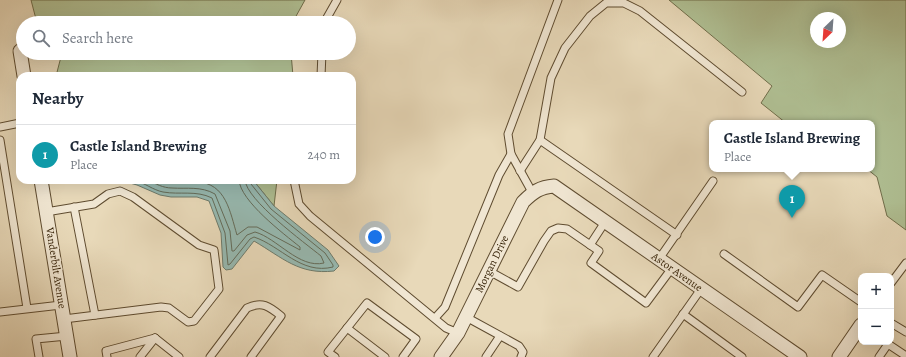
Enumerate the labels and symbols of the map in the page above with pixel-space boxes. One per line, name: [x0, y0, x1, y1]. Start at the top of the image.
north arrow: [810, 12, 846, 48]
pin: 1: [779, 185, 805, 218]
street label: Vanderbilt Avenue: [42, 225, 70, 310]
your location: [365, 227, 385, 247]
street label: Morgan Drive: [472, 233, 512, 295]
street label: Astor Avenue: [648, 248, 706, 295]

